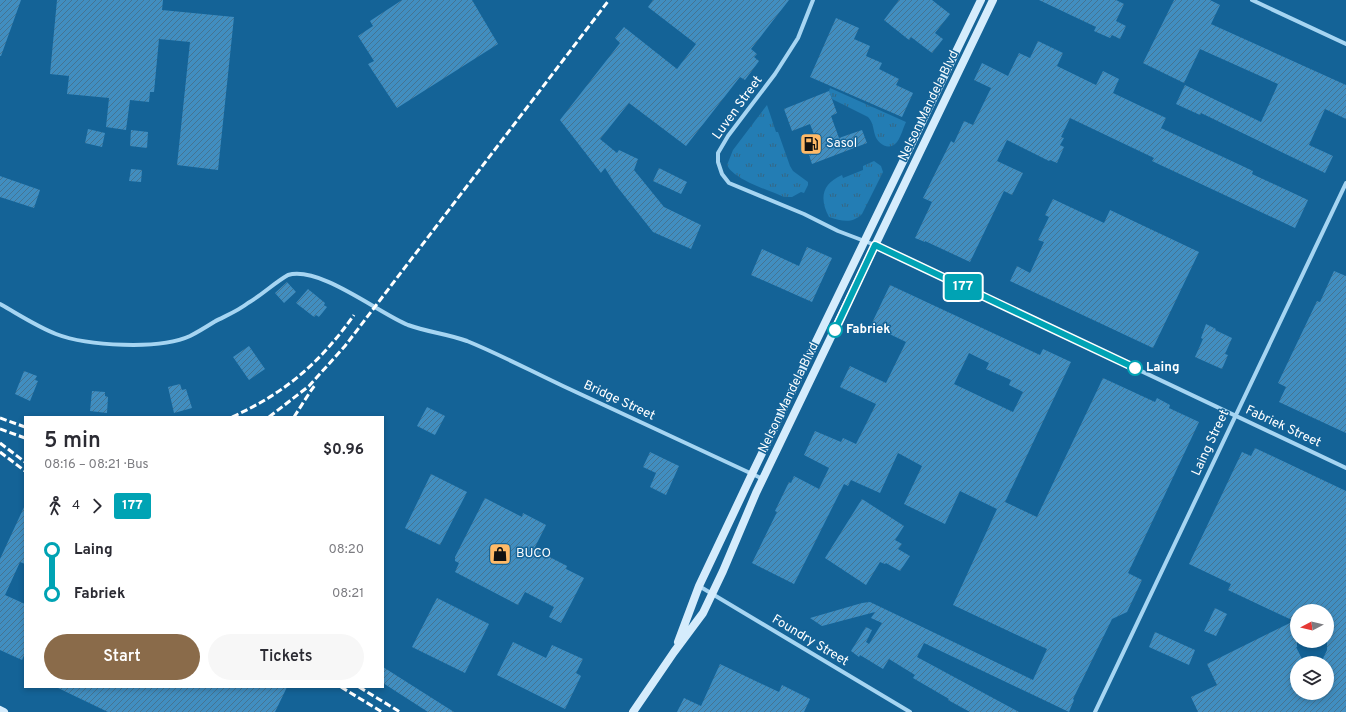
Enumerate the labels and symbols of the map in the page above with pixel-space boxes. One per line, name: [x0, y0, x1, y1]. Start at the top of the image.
street label: Nelson Mandela Blvd: [895, 48, 963, 164]
street label: Luven Street: [710, 73, 766, 143]
fuel station icon: Sasol: [798, 131, 824, 157]
place label: Sasol: [826, 136, 857, 152]
line badge: 177: [940, 274, 986, 300]
marker: Fabriek: [827, 322, 843, 338]
place label: Fabriek: [846, 322, 891, 338]
street label: Nelson Mandela Blvd: [755, 340, 823, 456]
marker: Laing: [1127, 360, 1143, 376]
place label: Laing: [1146, 360, 1180, 376]
street label: Bridge Street: [581, 377, 657, 425]
street label: Fabriek Street: [1243, 403, 1323, 451]
street label: Laing Street: [1189, 407, 1233, 479]
shop icon: BUCO: [487, 541, 513, 567]
place label: BUCO: [516, 546, 551, 562]
north arrow: [1290, 604, 1334, 648]
street label: Foundry Street: [769, 612, 851, 670]

